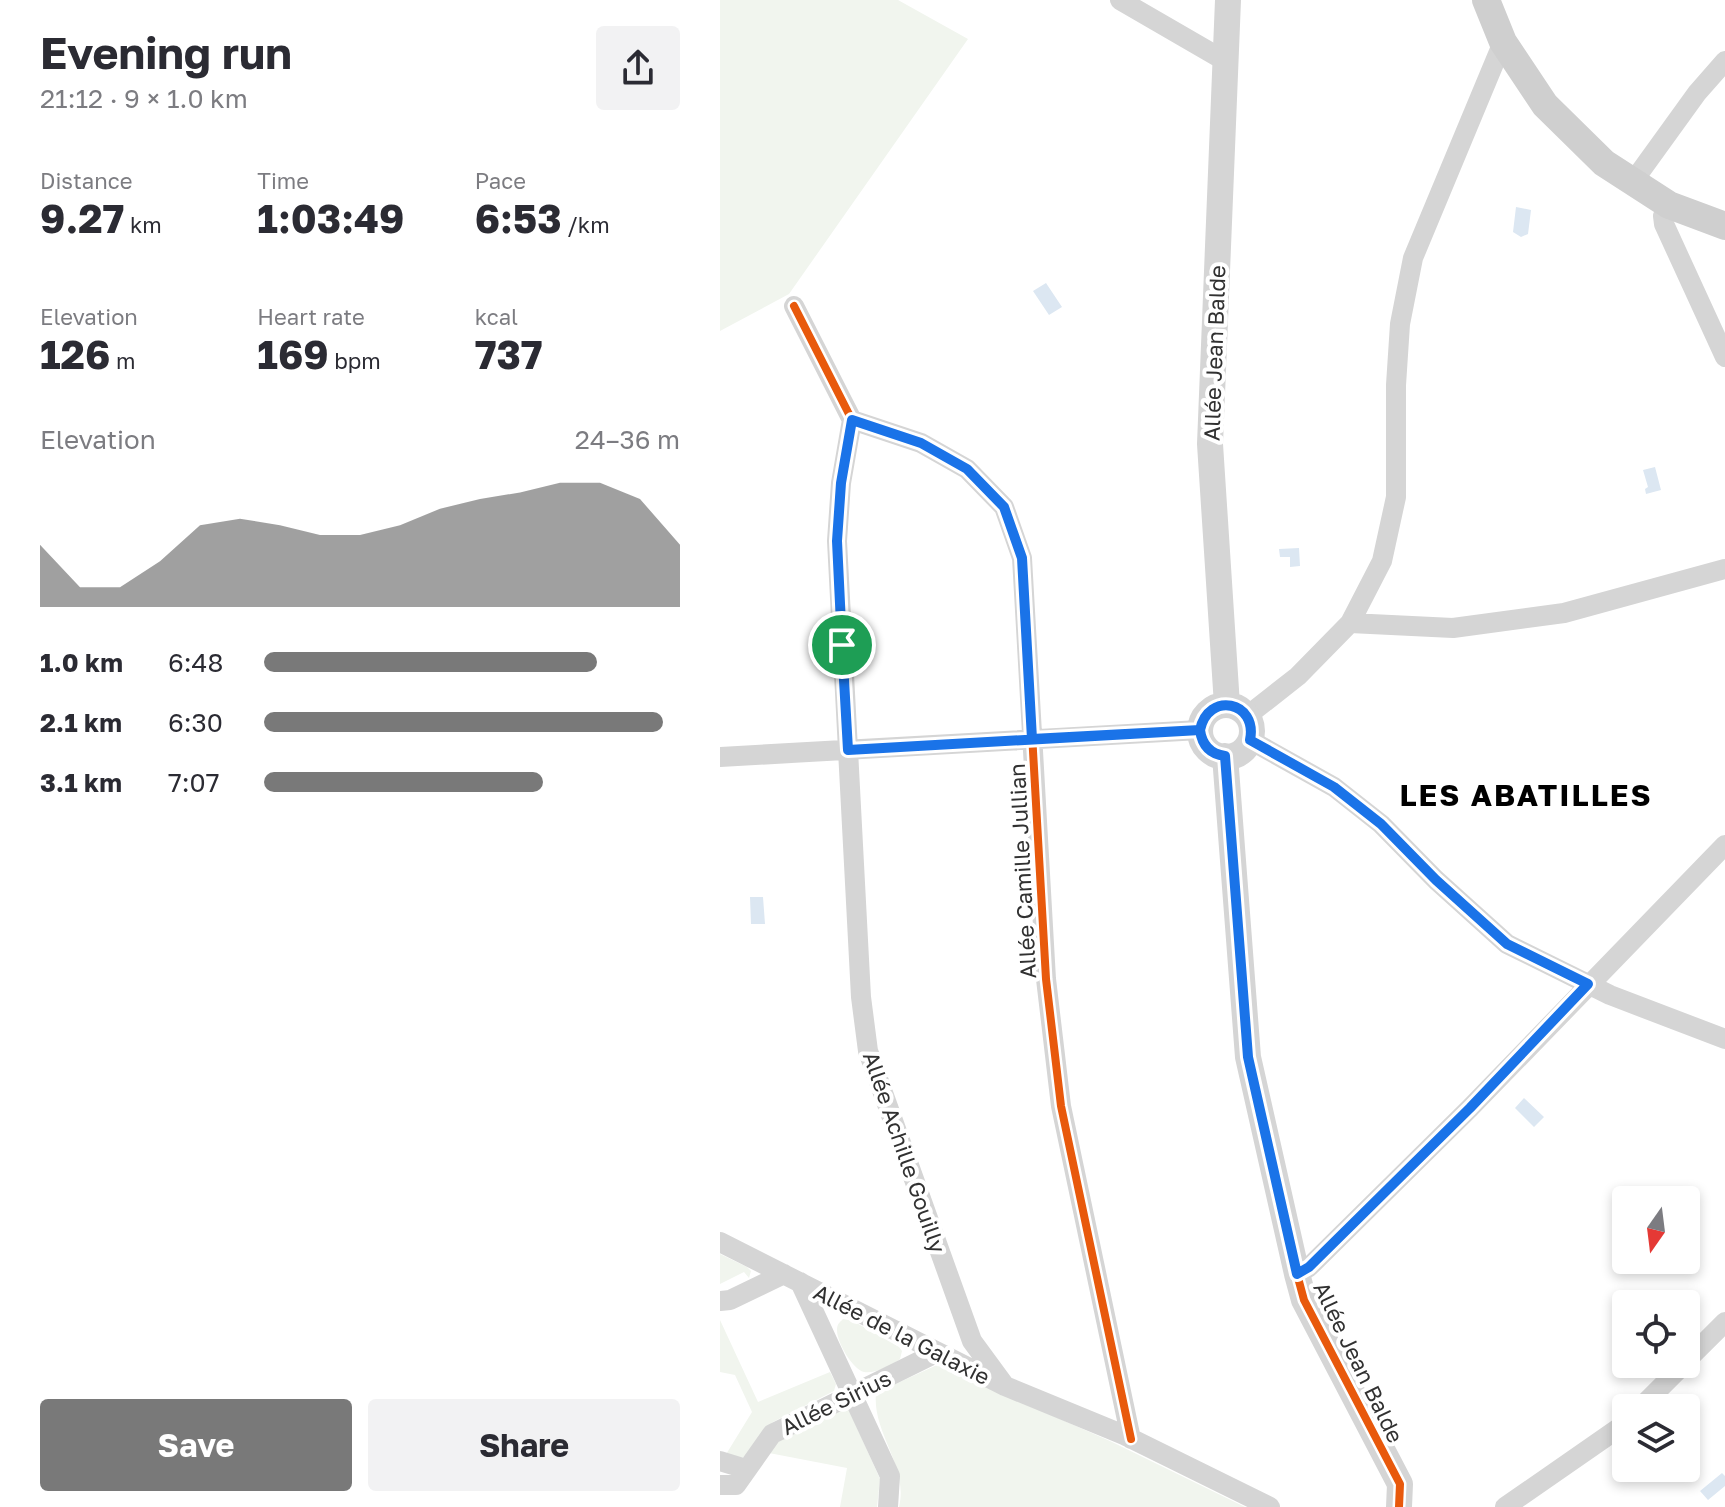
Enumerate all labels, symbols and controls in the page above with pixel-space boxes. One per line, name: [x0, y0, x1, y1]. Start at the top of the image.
text: Evening run: [40, 26, 292, 79]
button: share: [596, 26, 680, 110]
text: 21:12 · 9 × 1.0 km: [40, 83, 248, 114]
text: Distance: [40, 167, 132, 194]
text: Time: [257, 167, 309, 194]
text: Pace: [475, 167, 526, 194]
text: 9.27: [40, 194, 124, 242]
text: 1:03:49: [257, 194, 404, 242]
text: 6:53: [475, 194, 562, 242]
text: km: [124, 211, 162, 238]
text: /km: [562, 211, 610, 238]
street label: Allée Jean Balde: [1197, 265, 1231, 441]
text: Elevation: [40, 303, 138, 330]
text: Heart rate: [257, 303, 365, 330]
text: kcal: [475, 303, 518, 330]
text: 126: [40, 330, 110, 378]
text: 169: [257, 330, 329, 378]
text: 737: [475, 330, 543, 378]
text: m: [110, 347, 135, 374]
text: bpm: [329, 347, 381, 374]
text: Elevation: [40, 424, 156, 455]
text: 24–36 m: [575, 424, 680, 455]
pin: [808, 611, 876, 679]
icon: arrive: [820, 623, 864, 667]
text: 1.0 km: [40, 647, 123, 678]
text: 6:48: [168, 647, 223, 678]
text: 2.1 km: [40, 707, 122, 738]
text: 6:30: [168, 707, 223, 738]
street label: Allée Camille Jullian: [1003, 763, 1041, 979]
text: 3.1 km: [40, 767, 122, 798]
text: 7:07: [168, 767, 219, 798]
district label: LES ABATILLES: [1399, 777, 1653, 813]
street label: Allée Achille Gouilly: [858, 1048, 952, 1256]
north arrow: [1612, 1186, 1700, 1274]
map controls: [1612, 1186, 1700, 1482]
street label: Allée Jean Balde: [1308, 1277, 1410, 1447]
street label: Allée de la Galaxie: [809, 1278, 995, 1390]
button: locate: [1612, 1290, 1700, 1378]
street label: Allée Sirius: [777, 1364, 895, 1440]
button: layers: [1612, 1394, 1700, 1482]
button: Save: [40, 1399, 352, 1491]
button: Share: [368, 1399, 680, 1491]

